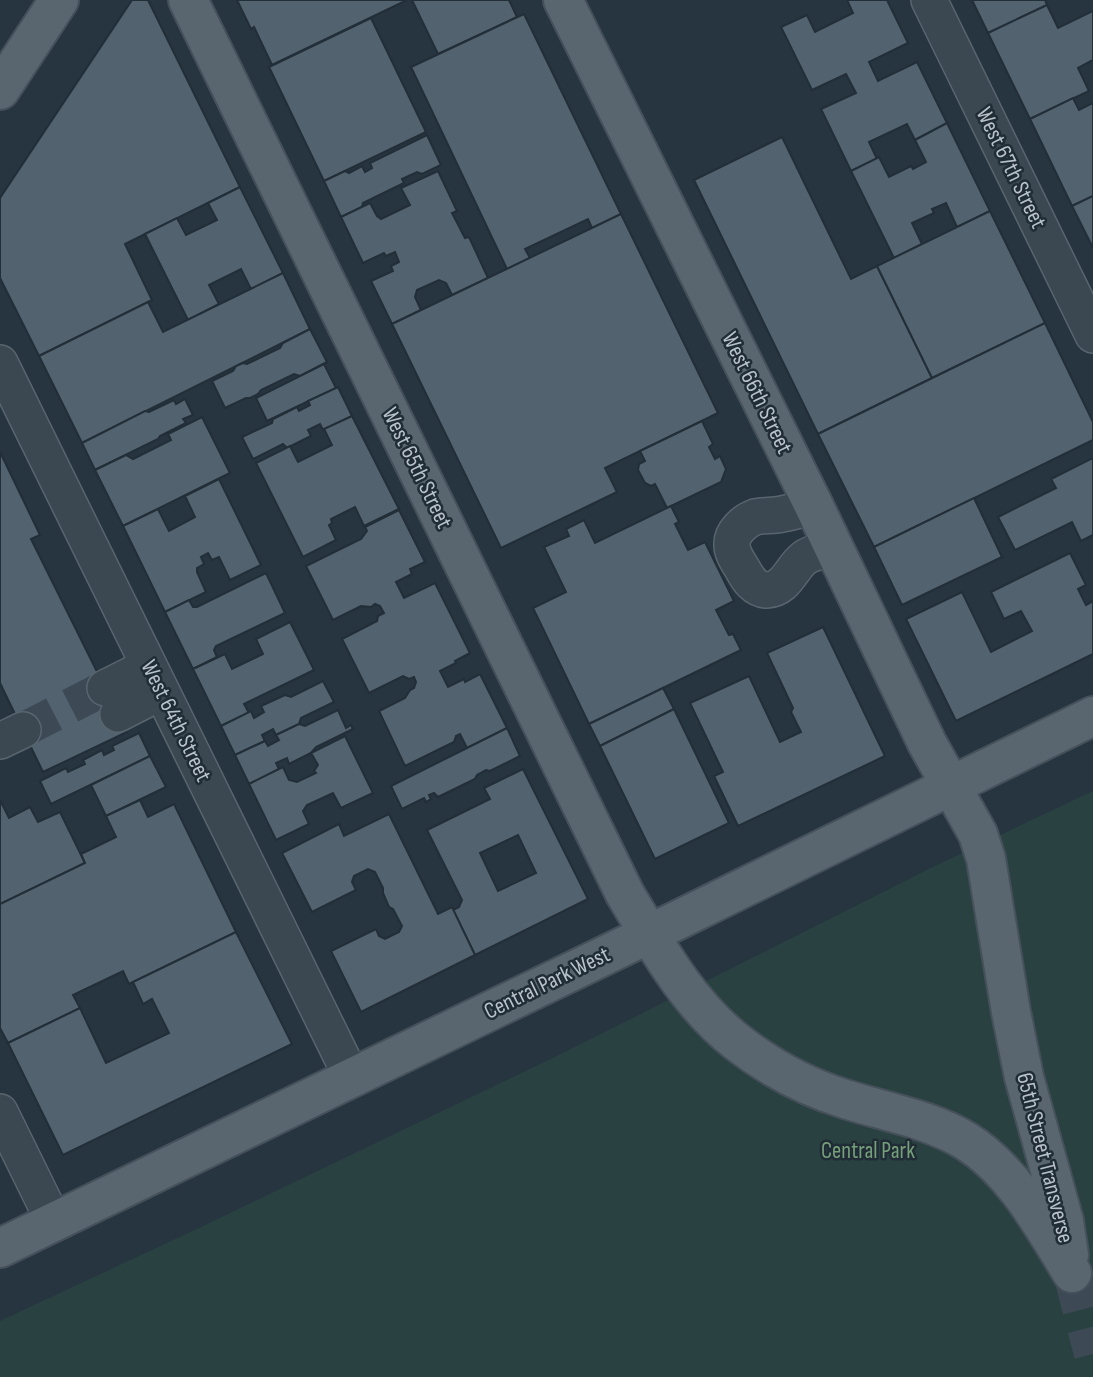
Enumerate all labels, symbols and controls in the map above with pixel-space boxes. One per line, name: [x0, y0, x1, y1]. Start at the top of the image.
street label: West 67th Street: [970, 103, 1052, 233]
street label: West 66th Street: [715, 328, 799, 458]
street label: West 65th Street: [376, 403, 458, 533]
street label: West 64th Street: [135, 656, 217, 786]
street label: Central Park West: [479, 940, 615, 1026]
street label: 65th Street Transverse: [1010, 1070, 1080, 1246]
park label: Central Park: [821, 1137, 915, 1165]

